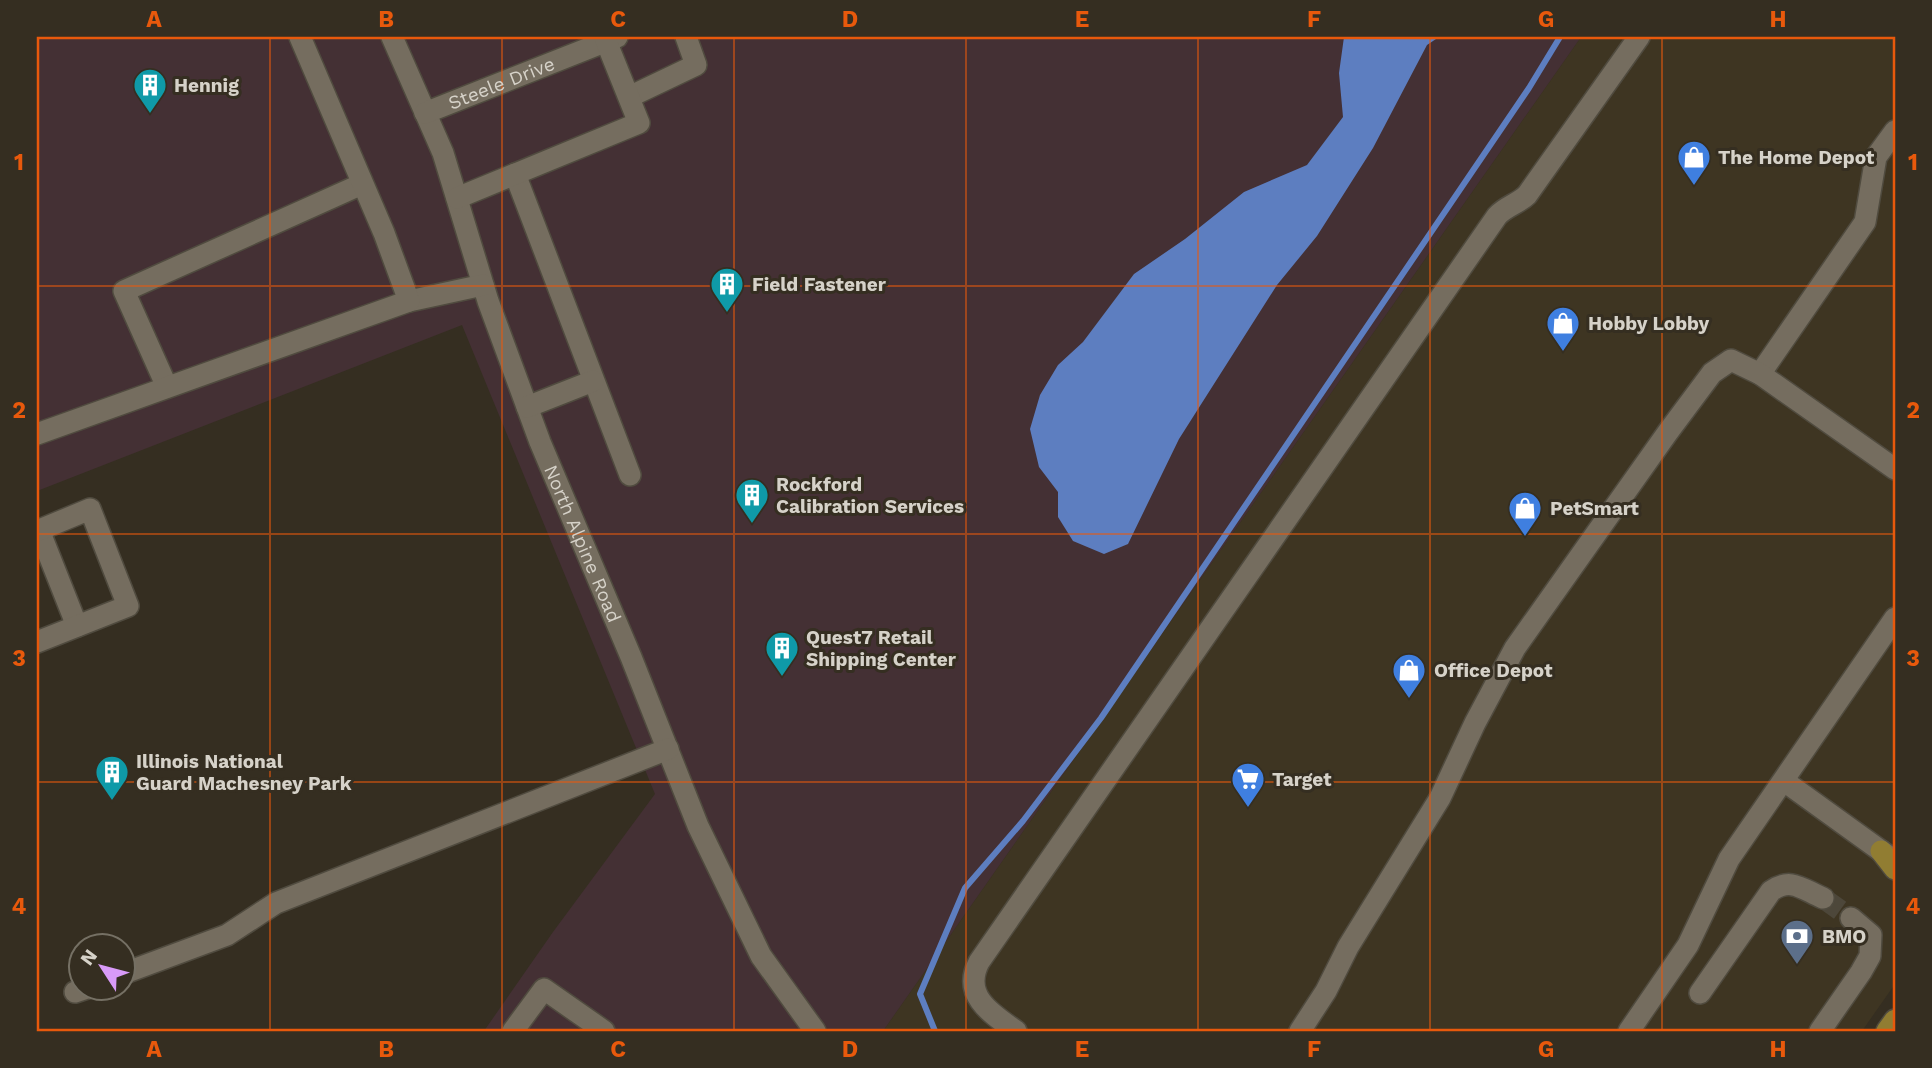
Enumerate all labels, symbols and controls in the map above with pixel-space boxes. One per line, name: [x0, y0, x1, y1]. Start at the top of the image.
text: A: [146, 6, 162, 33]
text: B: [378, 6, 394, 33]
text: C: [610, 6, 626, 33]
text: D: [842, 6, 858, 33]
text: E: [1075, 6, 1089, 33]
text: F: [1307, 6, 1321, 33]
text: G: [1538, 6, 1554, 33]
text: H: [1769, 6, 1787, 33]
street label: Steele Drive: [445, 51, 558, 114]
building icon: Hennig: [131, 66, 169, 115]
place label: Hennig: [174, 74, 239, 97]
shop icon: The Home Depot: [1675, 138, 1713, 187]
place label: The Home Depot: [1718, 146, 1875, 169]
text: 1: [14, 149, 24, 176]
text: 1: [1908, 149, 1918, 176]
building icon: Field Fastener: [708, 265, 746, 314]
place label: Field Fastener: [752, 273, 887, 296]
shop icon: Hobby Lobby: [1544, 304, 1582, 353]
place label: Hobby Lobby: [1588, 312, 1709, 335]
text: 2: [12, 397, 26, 424]
text: 2: [1906, 397, 1920, 424]
street label: North Alpine Road: [540, 461, 626, 626]
place label: Rockford Calibration Services: [776, 473, 964, 518]
building icon: Rockford Calibration Services: [733, 476, 771, 525]
shop icon: PetSmart: [1506, 489, 1544, 538]
place label: PetSmart: [1550, 497, 1640, 520]
place label: Quest7 Retail Shipping Center: [806, 626, 957, 671]
building icon: Quest7 Retail Shipping Center: [763, 629, 801, 678]
text: 3: [12, 645, 26, 672]
text: 3: [1906, 645, 1920, 672]
shop icon: Office Depot: [1390, 651, 1428, 700]
place label: Office Depot: [1434, 659, 1553, 682]
place label: Illinois National Guard Machesney Park: [136, 750, 352, 795]
building icon: Illinois National Guard Machesney Park: [93, 753, 131, 802]
supermarket icon: Target: [1229, 760, 1267, 809]
place label: Target: [1272, 768, 1332, 791]
text: 4: [12, 893, 27, 920]
text: 4: [1906, 893, 1921, 920]
bank icon: BMO: [1778, 917, 1816, 966]
place label: BMO: [1822, 925, 1866, 948]
north arrow: [66, 932, 136, 1002]
text: N: [75, 945, 102, 970]
text: A: [146, 1036, 162, 1063]
text: B: [378, 1036, 394, 1063]
text: C: [610, 1036, 626, 1063]
text: D: [842, 1036, 858, 1063]
text: E: [1075, 1036, 1089, 1063]
text: F: [1307, 1036, 1321, 1063]
text: G: [1538, 1036, 1554, 1063]
text: H: [1769, 1036, 1787, 1063]

